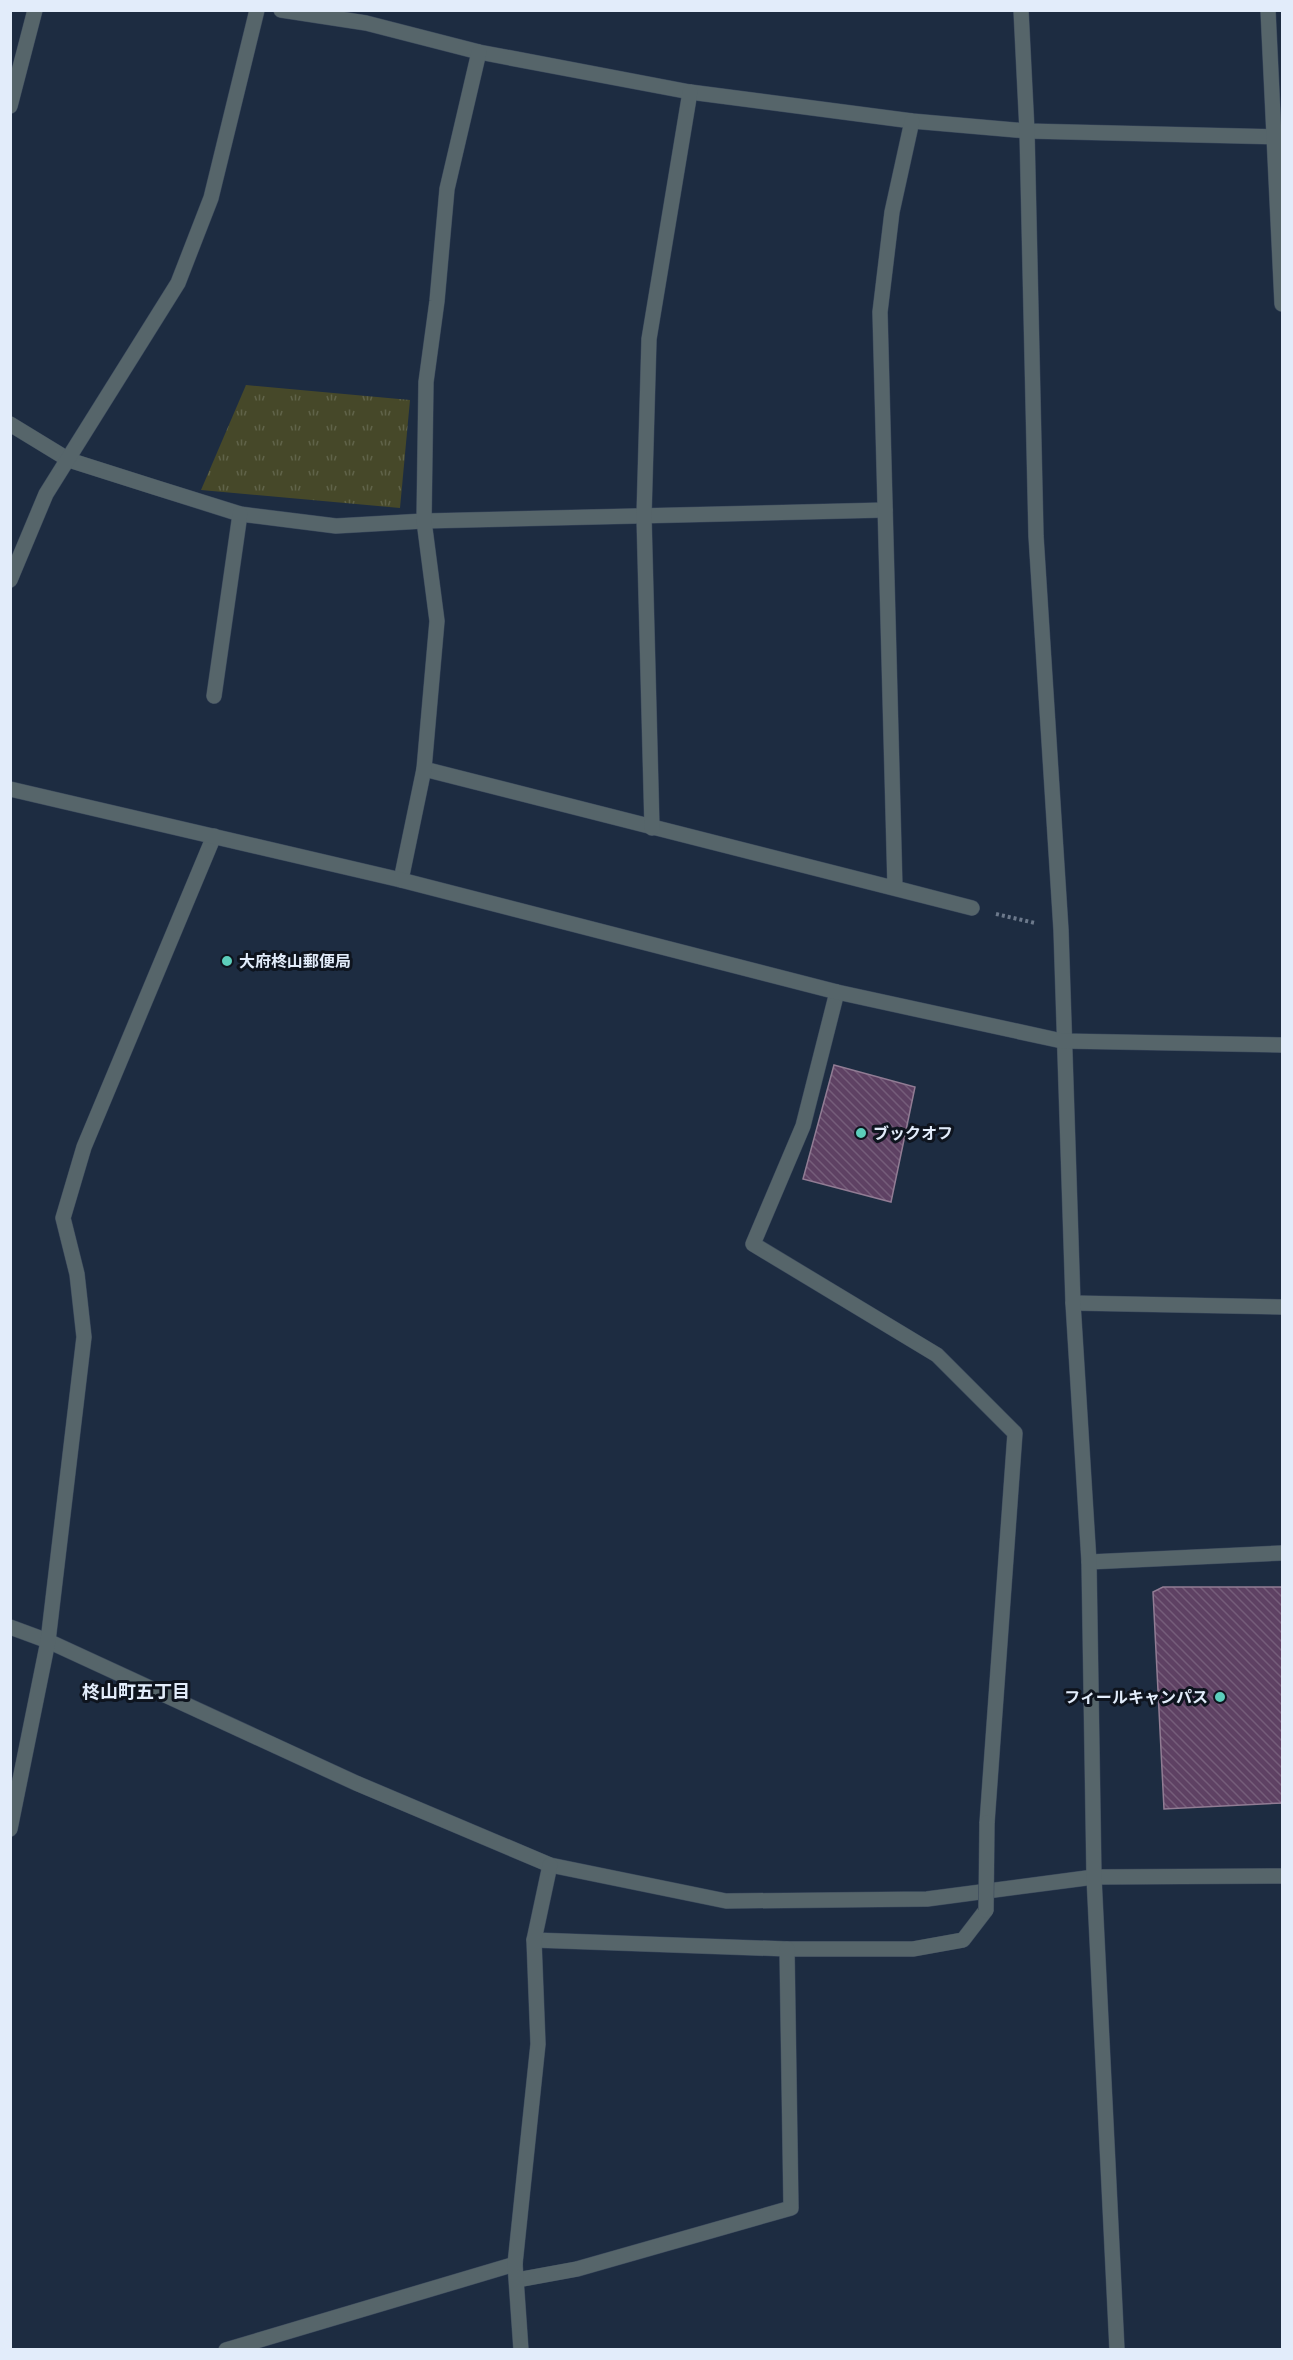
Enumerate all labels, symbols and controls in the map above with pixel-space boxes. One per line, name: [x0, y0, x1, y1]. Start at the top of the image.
place label: 大府柊山郵便局: [239, 951, 351, 971]
marker: 大府柊山郵便局: [220, 954, 234, 968]
place label: ブックオフ: [873, 1123, 953, 1143]
marker: ブックオフ: [854, 1126, 868, 1140]
district label: 柊山町五丁目: [82, 1680, 190, 1703]
place label: フィールキャンパス: [1064, 1687, 1208, 1707]
marker: フィールキャンパス: [1213, 1690, 1227, 1704]

